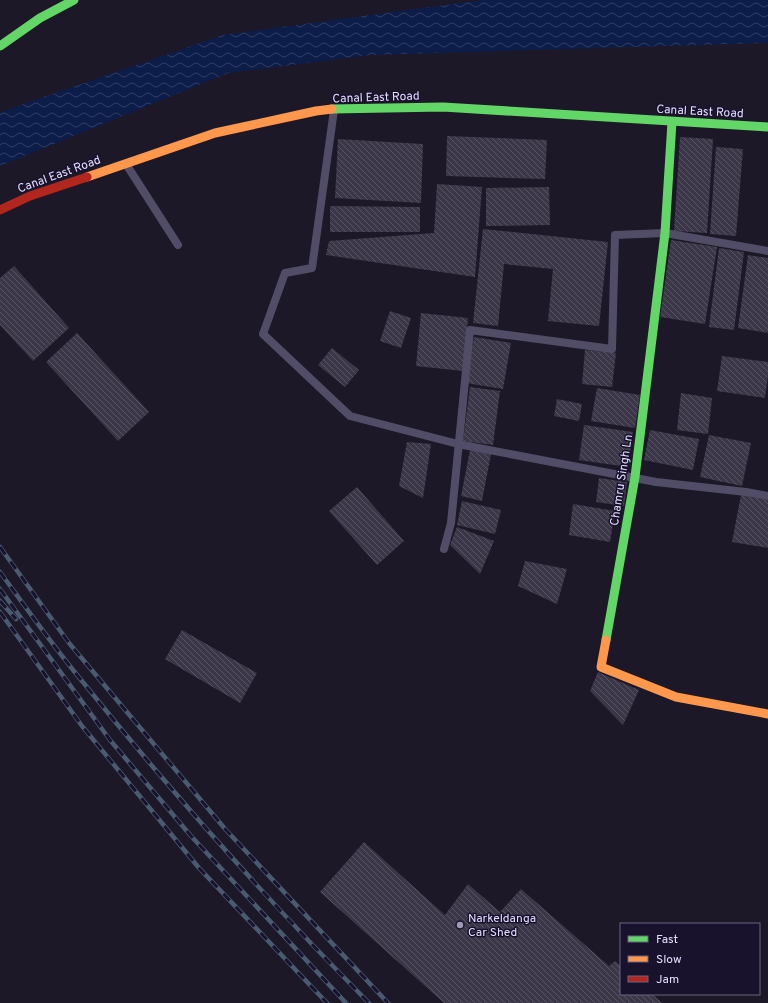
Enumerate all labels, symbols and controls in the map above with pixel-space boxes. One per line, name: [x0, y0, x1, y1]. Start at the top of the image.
street label: Canal East Road: [332, 88, 420, 108]
street label: Canal East Road: [656, 102, 744, 122]
street label: Canal East Road: [16, 152, 103, 197]
street label: Chamru Singh Ln: [607, 433, 637, 527]
place label: Narkeldanga Car Shed: [468, 911, 536, 941]
marker: Narkeldanga Car Shed: [455, 920, 465, 930]
legend: [620, 923, 760, 995]
text: Fast: [656, 932, 678, 948]
text: Slow: [656, 952, 682, 968]
text: Jam: [656, 972, 679, 988]

